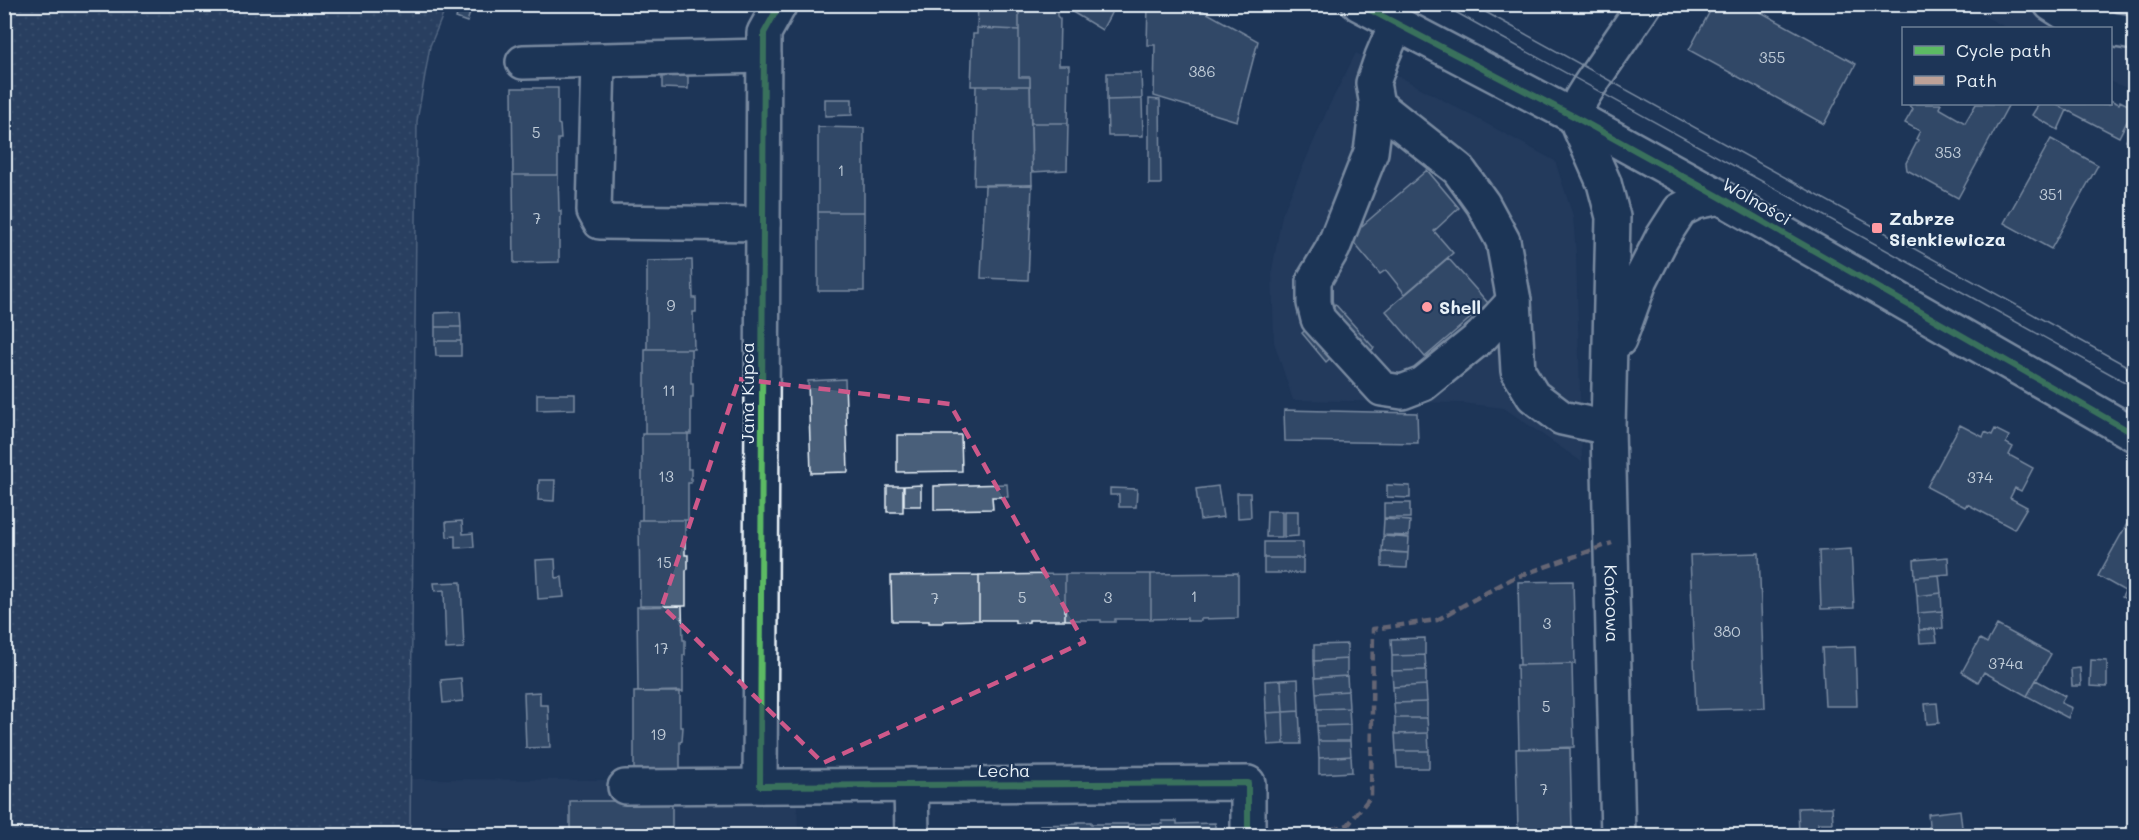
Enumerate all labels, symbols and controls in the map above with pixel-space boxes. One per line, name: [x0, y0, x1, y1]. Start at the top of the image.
legend: [1902, 27, 2112, 105]
text: Cycle path: [1956, 38, 2051, 62]
house number: 355: [1759, 47, 1785, 67]
house number: 386: [1189, 61, 1215, 81]
text: Path: [1956, 68, 1996, 92]
house number: 5: [532, 122, 540, 142]
house number: 353: [1935, 142, 1961, 162]
house number: 1: [838, 160, 844, 180]
street label: Wolności: [1718, 171, 1796, 231]
house number: 351: [2039, 184, 2063, 204]
place label: Zabrze Sienkiewicza: [1889, 206, 2006, 251]
house number: 7: [533, 208, 541, 228]
marker: Zabrze Sienkiewicza: [1870, 221, 1884, 235]
house number: 9: [667, 295, 676, 315]
place label: Shell: [1439, 295, 1481, 319]
marker: Shell: [1420, 300, 1434, 314]
street label: Jana Kupca: [735, 342, 759, 444]
house number: 11: [662, 380, 676, 400]
house number: 13: [658, 466, 674, 486]
house number: 374: [1967, 467, 1993, 487]
house number: 15: [656, 552, 672, 572]
street label: Końcowa: [1599, 564, 1625, 643]
house number: 1: [1191, 586, 1197, 606]
house number: 5: [1018, 587, 1026, 607]
house number: 3: [1104, 587, 1113, 607]
house number: 7: [931, 588, 939, 608]
house number: 3: [1543, 613, 1552, 633]
house number: 380: [1713, 621, 1741, 641]
house number: 17: [653, 638, 669, 658]
house number: 374a: [1988, 653, 2024, 673]
house number: 5: [1542, 696, 1550, 716]
house number: 19: [650, 724, 666, 744]
street label: Lecha: [978, 758, 1030, 782]
house number: 7: [1540, 779, 1548, 799]

